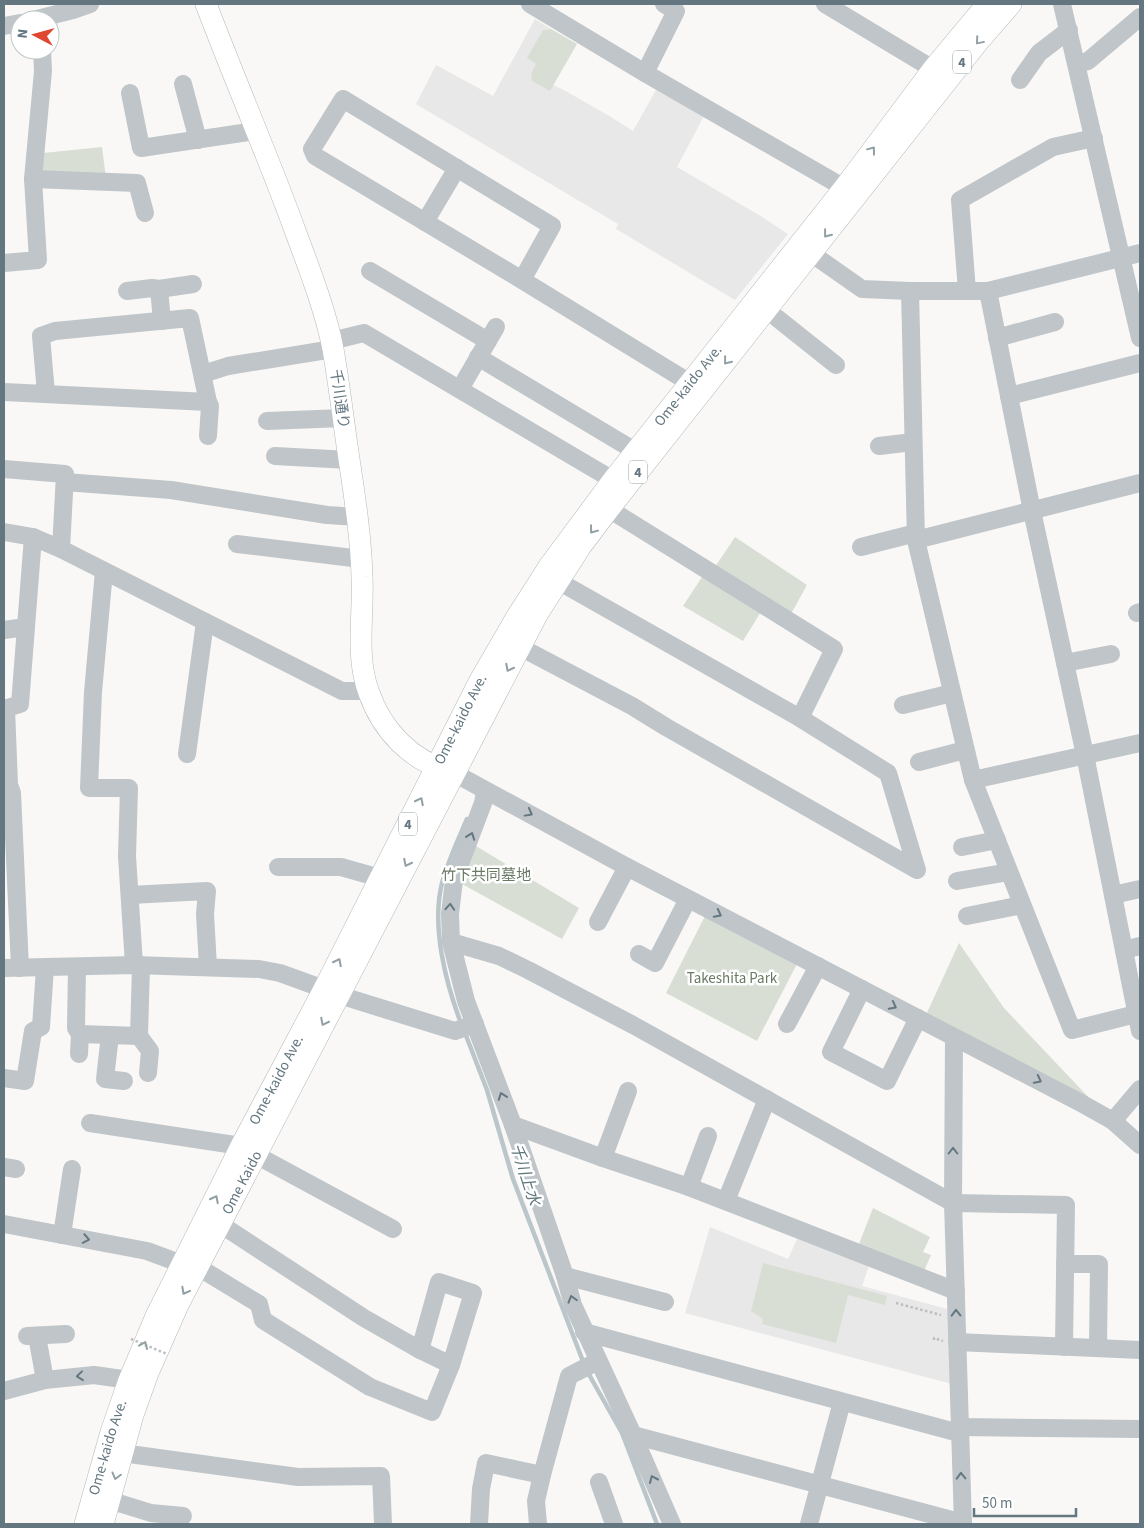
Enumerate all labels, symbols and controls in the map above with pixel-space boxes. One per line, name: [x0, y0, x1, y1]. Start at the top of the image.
north arrow: [10, 10, 60, 60]
text: N: [13, 28, 33, 39]
one-way arrow: [976, 35, 985, 44]
road number: 4: [953, 51, 971, 74]
one-way arrow: [866, 146, 875, 156]
one-way arrow: [825, 228, 833, 237]
street label: Ome-kaido Ave.: [649, 340, 727, 431]
one-way arrow: [724, 355, 732, 364]
street label: 千川通り: [325, 368, 354, 430]
road number: 4: [629, 461, 647, 484]
one-way arrow: [590, 524, 599, 534]
one-way arrow: [505, 663, 515, 672]
street label: Ome-kaido Ave.: [429, 670, 492, 768]
one-way arrow: [414, 797, 424, 806]
one-way arrow: [523, 807, 532, 817]
road number: 4: [399, 812, 417, 836]
one-way arrow: [465, 832, 475, 841]
one-way arrow: [403, 857, 413, 866]
park label: 竹下共同墓地: [441, 865, 531, 886]
one-way arrow: [445, 903, 456, 911]
one-way arrow: [713, 908, 722, 918]
one-way arrow: [332, 958, 342, 967]
park label: Takeshita Park: [687, 968, 778, 989]
one-way arrow: [888, 999, 897, 1009]
one-way arrow: [320, 1017, 330, 1026]
street label: Ome-kaido Ave.: [244, 1031, 309, 1129]
one-way arrow: [1032, 1074, 1041, 1084]
one-way arrow: [498, 1092, 508, 1101]
water label: 千川上水: [505, 1140, 546, 1210]
one-way arrow: [948, 1146, 958, 1154]
street label: Ome Kaido: [217, 1147, 267, 1218]
one-way arrow: [209, 1195, 219, 1204]
one-way arrow: [82, 1234, 91, 1244]
one-way arrow: [181, 1286, 191, 1295]
one-way arrow: [567, 1296, 577, 1304]
one-way arrow: [951, 1309, 962, 1317]
one-way arrow: [137, 1341, 148, 1350]
one-way arrow: [76, 1371, 84, 1382]
street label: Ome-kaido Ave.: [84, 1397, 132, 1498]
one-way arrow: [112, 1471, 122, 1479]
one-way arrow: [955, 1471, 966, 1479]
one-way arrow: [648, 1475, 659, 1484]
scale bar: [974, 1486, 1076, 1518]
text: 50 m: [982, 1493, 1012, 1514]

